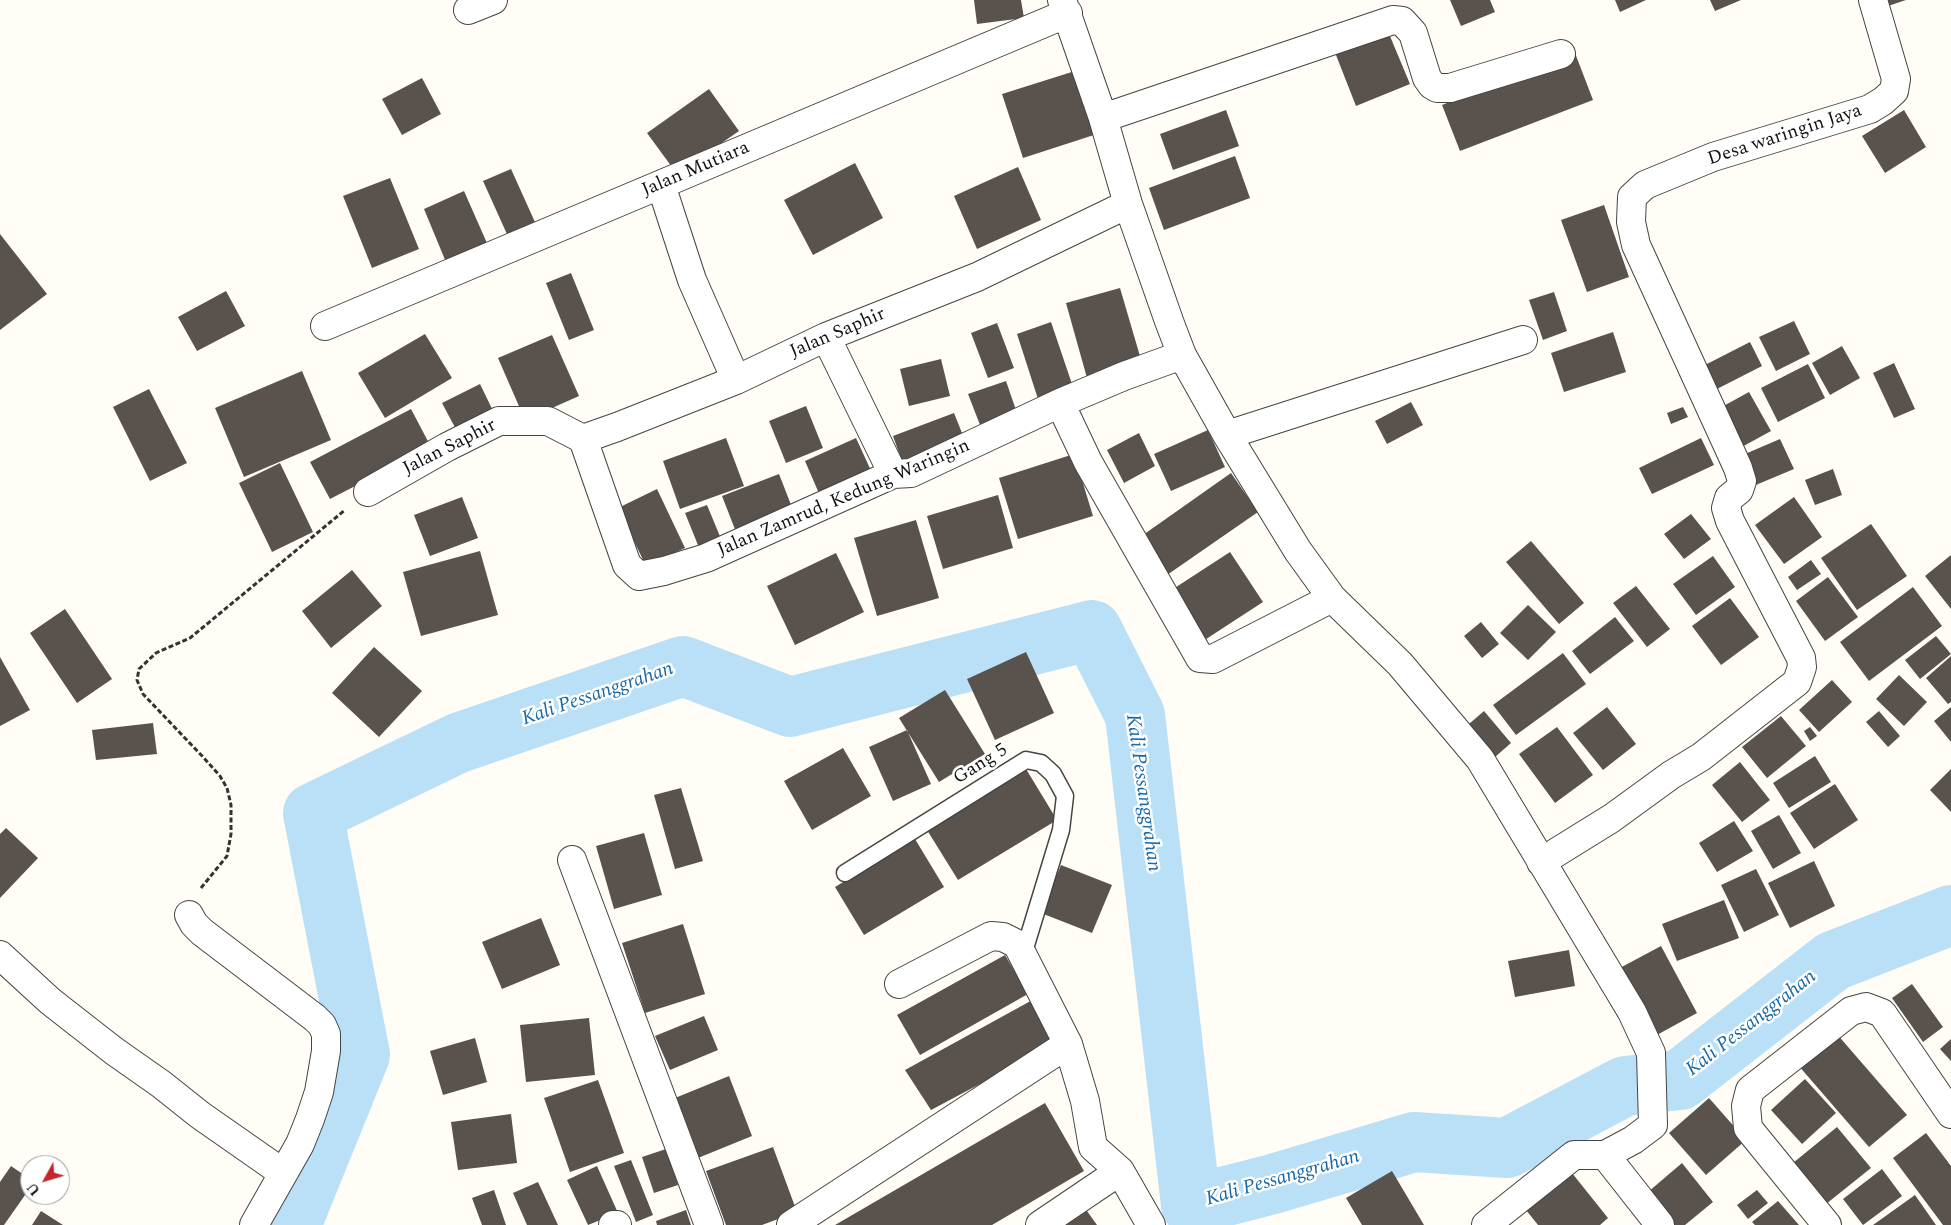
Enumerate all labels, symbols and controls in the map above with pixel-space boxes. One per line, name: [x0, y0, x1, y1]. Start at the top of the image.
street label: Desa waringin Jaya: [1705, 100, 1865, 172]
street label: Jalan Mutiara: [639, 137, 753, 203]
street label: Jalan Saphir: [787, 304, 889, 364]
street label: Jalan Saphir: [400, 415, 500, 481]
street label: Jalan Zamrud, Kedung Waringin: [714, 435, 974, 563]
water label: Kali Pessanggrahan: [519, 658, 677, 732]
water label: Kali Pessanggrahan: [1119, 713, 1165, 873]
street label: Gang 5: [950, 740, 1012, 790]
water label: Kali Pessanggrahan: [1682, 966, 1822, 1082]
water label: Kali Pessanggrahan: [1203, 1146, 1363, 1212]
north arrow: [20, 1155, 70, 1205]
text: U: [22, 1178, 46, 1200]

